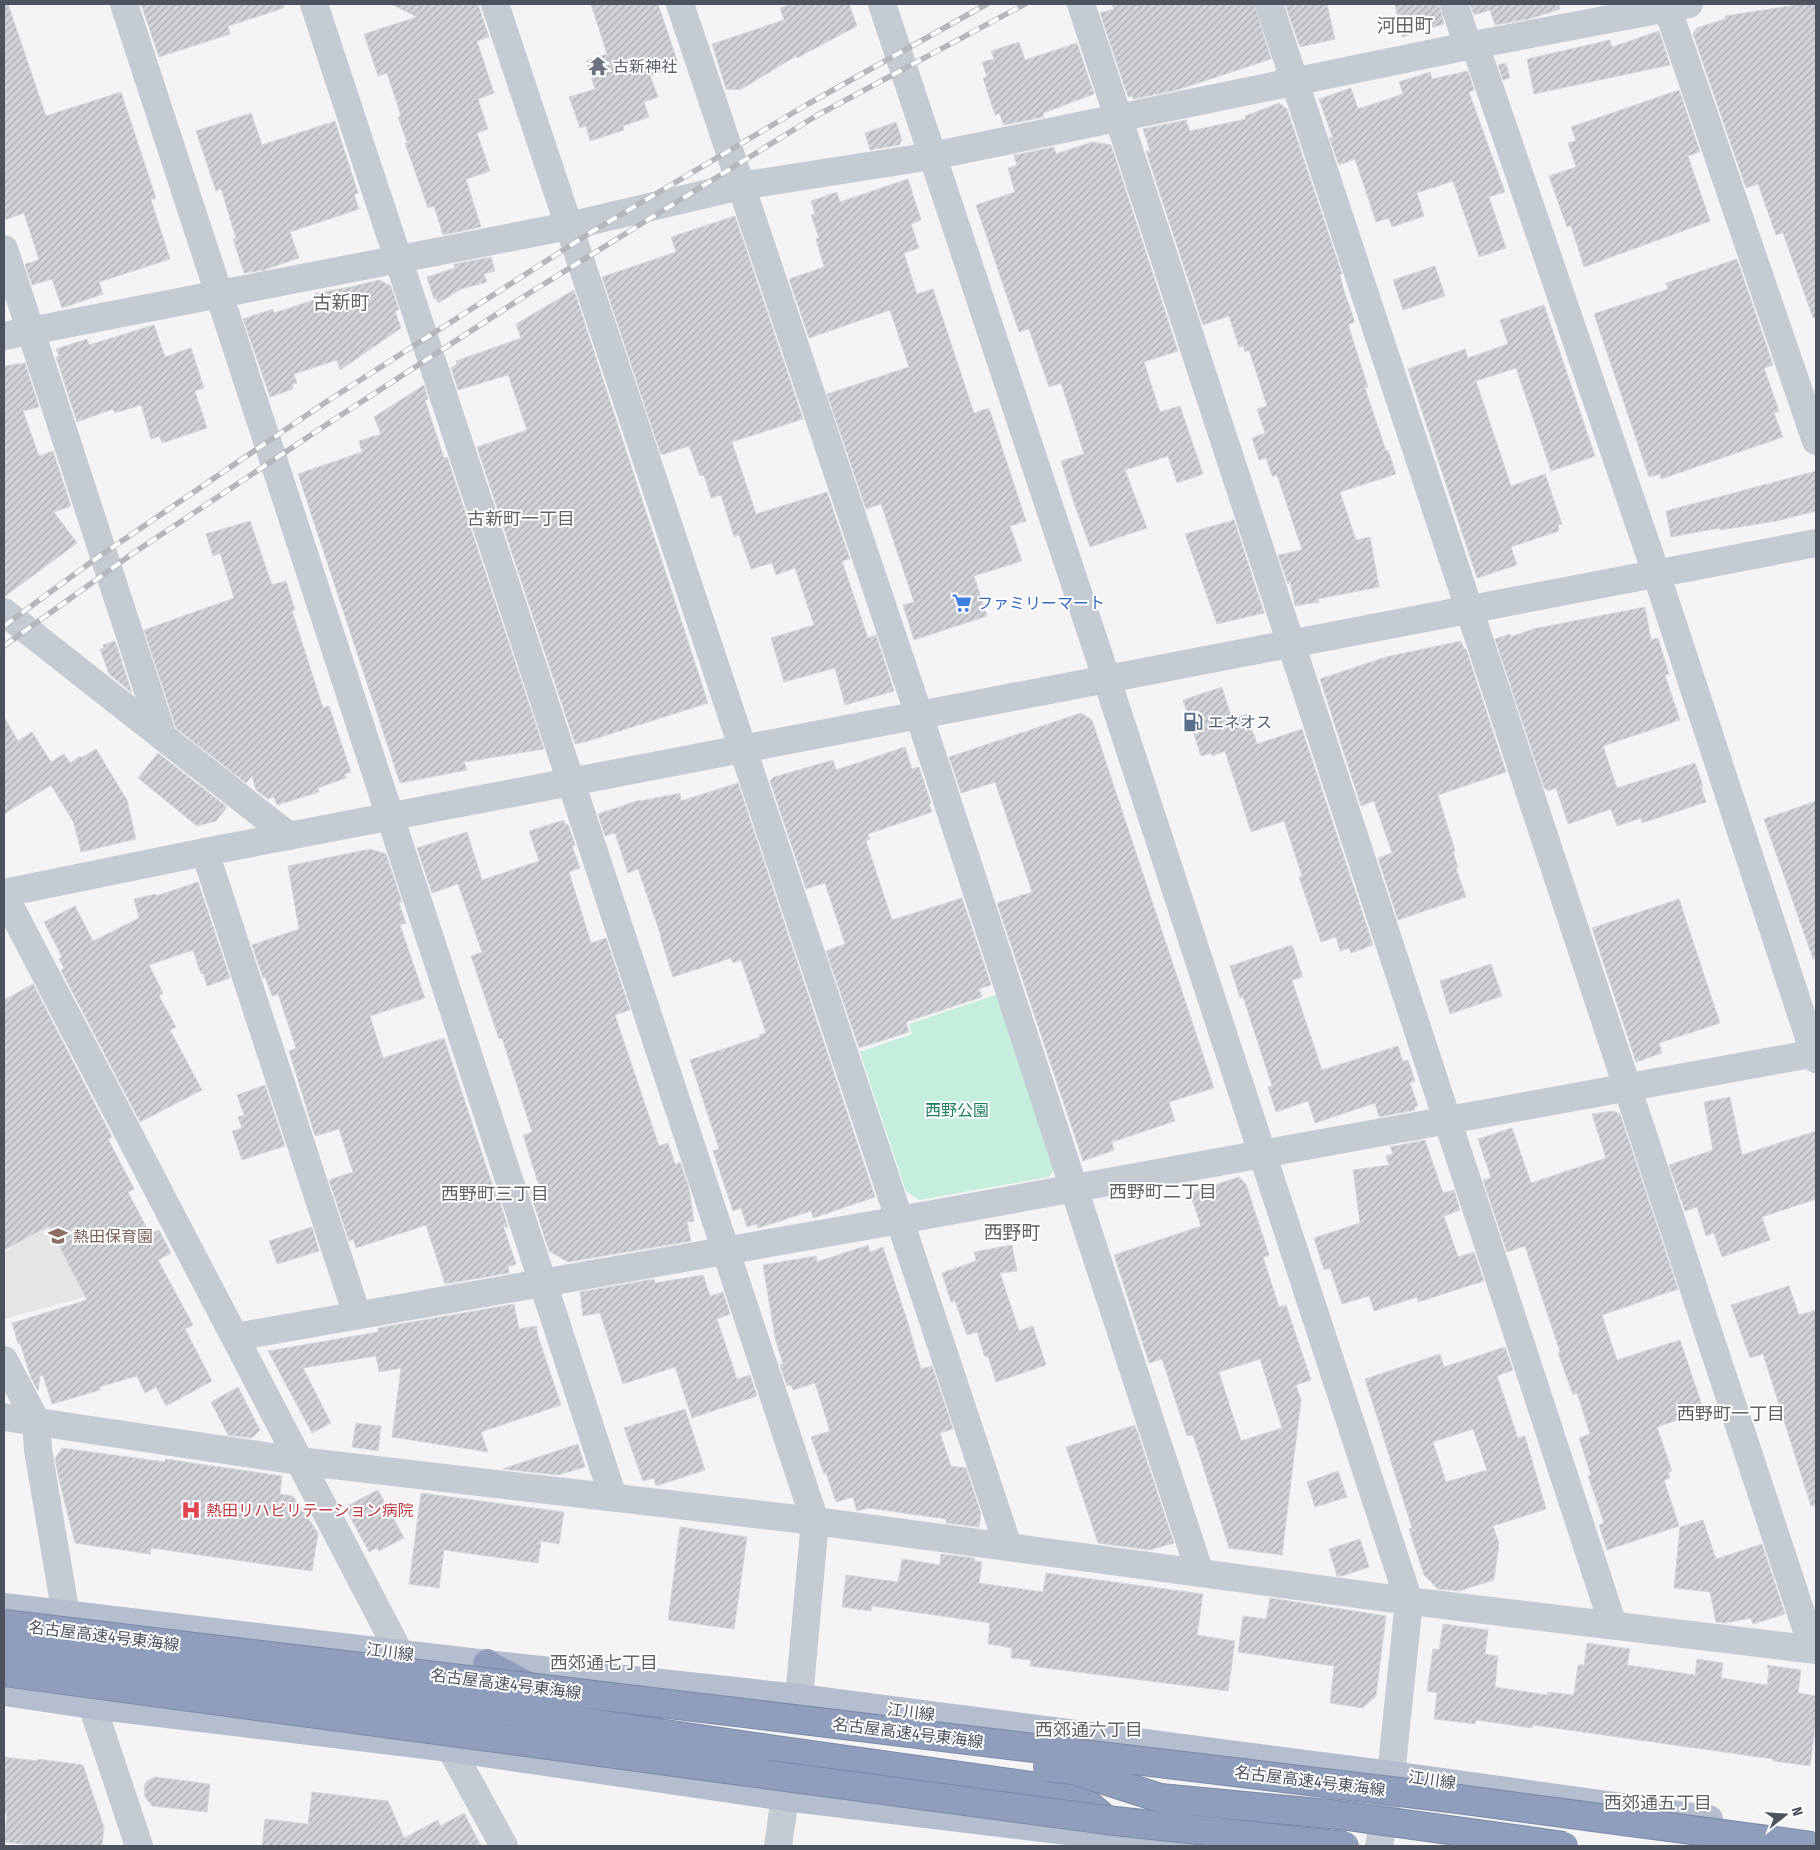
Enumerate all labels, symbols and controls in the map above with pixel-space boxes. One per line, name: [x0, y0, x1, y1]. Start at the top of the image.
district label: 河田町: [1376, 14, 1434, 37]
temple icon: 古新神社: [587, 55, 609, 77]
place label: 古新神社: [613, 57, 677, 76]
district label: 古新町: [312, 291, 370, 314]
district label: 古新町一丁目: [467, 508, 575, 530]
supermarket icon: ファミリーマート: [951, 592, 973, 614]
place label: ファミリーマート: [977, 594, 1105, 613]
fuel station icon: エネオス: [1182, 711, 1204, 733]
place label: エネオス: [1208, 713, 1272, 732]
park label: 西野公園: [925, 1101, 989, 1120]
district label: 西野町二丁目: [1109, 1181, 1217, 1203]
district label: 西野町三丁目: [441, 1183, 549, 1205]
district label: 西野町: [983, 1221, 1041, 1244]
school or university icon: 熱田保育園: [47, 1225, 69, 1247]
place label: 熱田保育園: [73, 1227, 153, 1246]
district label: 西野町一丁目: [1677, 1403, 1785, 1425]
hospital icon: 熱田リハビリテーション病院: [180, 1499, 202, 1521]
place label: 熱田リハビリテーション病院: [206, 1501, 414, 1520]
street label: 名古屋高速4号東海線: [28, 1617, 180, 1655]
street label: 江川線: [365, 1640, 415, 1664]
district label: 西郊通七丁目: [550, 1652, 658, 1674]
street label: 名古屋高速4号東海線: [430, 1665, 582, 1703]
street label: 江川線: [886, 1700, 936, 1724]
street label: 名古屋高速4号東海線: [832, 1714, 984, 1752]
district label: 西郊通六丁目: [1035, 1719, 1143, 1741]
street label: 名古屋高速4号東海線: [1234, 1762, 1386, 1800]
street label: 江川線: [1407, 1767, 1457, 1793]
north arrow: [1760, 1790, 1810, 1840]
district label: 西郊通五丁目: [1604, 1792, 1712, 1814]
text: N: [1788, 1805, 1806, 1818]

